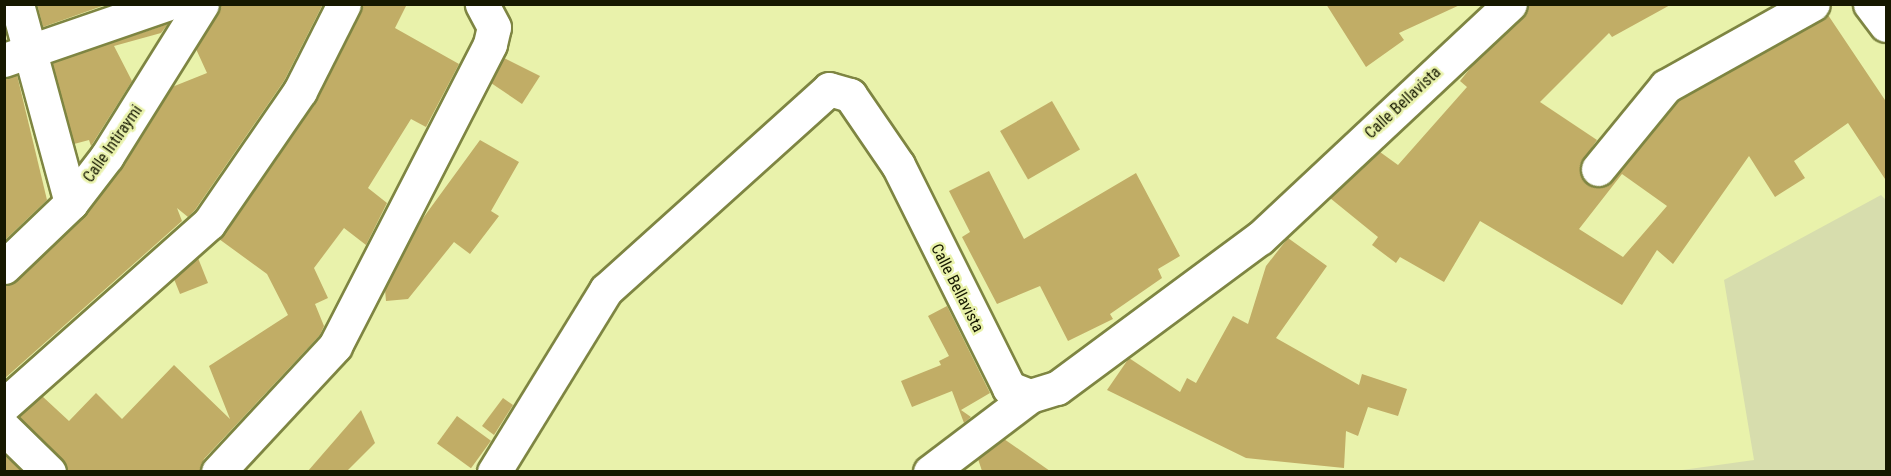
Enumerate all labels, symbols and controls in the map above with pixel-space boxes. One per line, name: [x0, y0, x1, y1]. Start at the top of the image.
street label: Calle Bellavista: [1361, 63, 1445, 143]
street label: Calle Intiraymi: [79, 102, 147, 186]
street label: Calle Bellavista: [927, 241, 987, 335]

